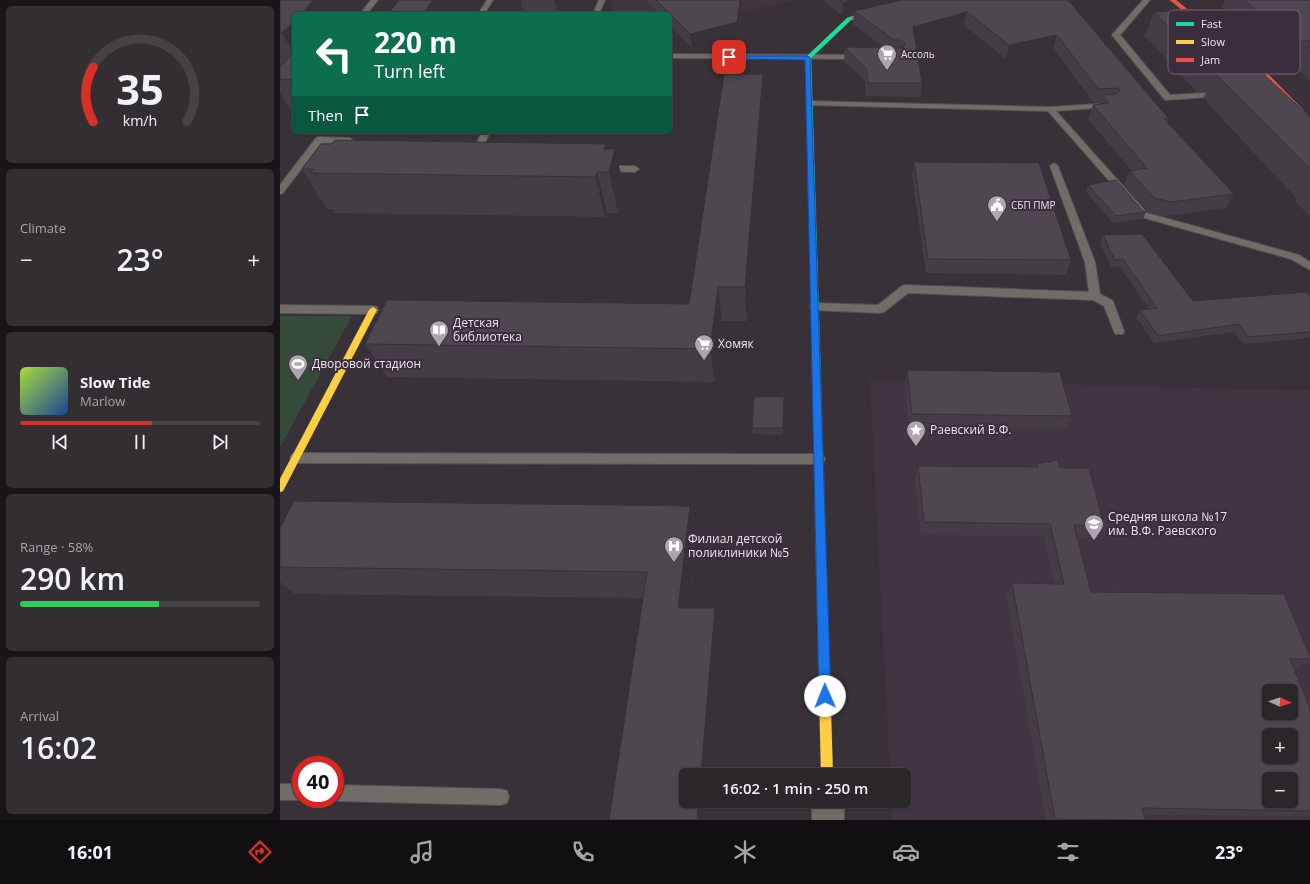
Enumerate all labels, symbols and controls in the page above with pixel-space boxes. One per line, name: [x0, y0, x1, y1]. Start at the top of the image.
legend: [1168, 10, 1300, 74]
text: Fast: [1201, 16, 1222, 31]
text: 220 m: [374, 23, 457, 61]
icon: left: [308, 28, 360, 80]
text: Slow: [1201, 34, 1225, 49]
pin: [712, 40, 746, 74]
supermarket icon: Ассоль: [876, 43, 898, 71]
icon: arrive: [718, 46, 740, 68]
place label: Ассоль: [901, 47, 935, 61]
text: Jam: [1200, 52, 1220, 67]
text: Turn left: [374, 59, 445, 83]
text: 35: [116, 61, 164, 117]
icon: arrive: [351, 104, 373, 126]
text: Then: [308, 105, 343, 125]
text: km/h: [123, 111, 157, 130]
public building icon: СБП ПМР: [986, 194, 1008, 222]
place label: СБП ПМР: [1011, 198, 1056, 212]
text: Climate: [20, 219, 66, 237]
text: 23°: [116, 239, 164, 280]
text: −: [20, 244, 33, 274]
text: +: [247, 244, 260, 274]
place label: Детская библиотека: [453, 314, 522, 345]
library icon: Детская библиотека: [428, 319, 450, 347]
supermarket icon: Хомяк: [693, 333, 715, 361]
place label: Хомяк: [718, 335, 755, 352]
sports icon: Дворовой стадион: [287, 353, 309, 381]
place label: Дворовой стадион: [312, 355, 421, 372]
text: Slow Tide: [80, 372, 150, 392]
text: Marlow: [80, 392, 125, 410]
place icon: Раевский В.Ф.: [905, 419, 927, 447]
place label: Раевский В.Ф.: [930, 421, 1011, 438]
icon: previous: [49, 431, 71, 453]
icon: pause: [129, 431, 151, 453]
icon: next: [209, 431, 231, 453]
place label: Средняя школа №17 им. В.Ф. Раевского: [1108, 508, 1227, 539]
school or university icon: Средняя школа №17 им. В.Ф. Раевского: [1083, 513, 1105, 541]
place label: Филиал детской поликлиники №5: [688, 530, 789, 561]
hospital icon: Филиал детской поликлиники №5: [663, 535, 685, 563]
text: Range · 58%: [20, 538, 93, 556]
text: 290 km: [20, 558, 125, 599]
position arrow: [804, 675, 846, 717]
north arrow: [1262, 684, 1298, 720]
map controls: [1262, 684, 1298, 808]
text: Arrival: [20, 707, 59, 725]
text: 16:02: [20, 727, 97, 768]
button: +: [1262, 728, 1298, 764]
speed limit sign: 40: [292, 756, 344, 808]
button: −: [1262, 772, 1298, 808]
text: 16:02 · 1 min · 250 m: [722, 778, 868, 798]
icon: directions: [246, 838, 274, 866]
icon: music: [408, 838, 436, 866]
icon: phone: [569, 838, 597, 866]
icon: climate: [731, 838, 759, 866]
icon: car: [892, 838, 920, 866]
icon: filters: [1054, 838, 1082, 866]
text: 16:01: [67, 840, 113, 864]
text: 23°: [1215, 840, 1243, 864]

